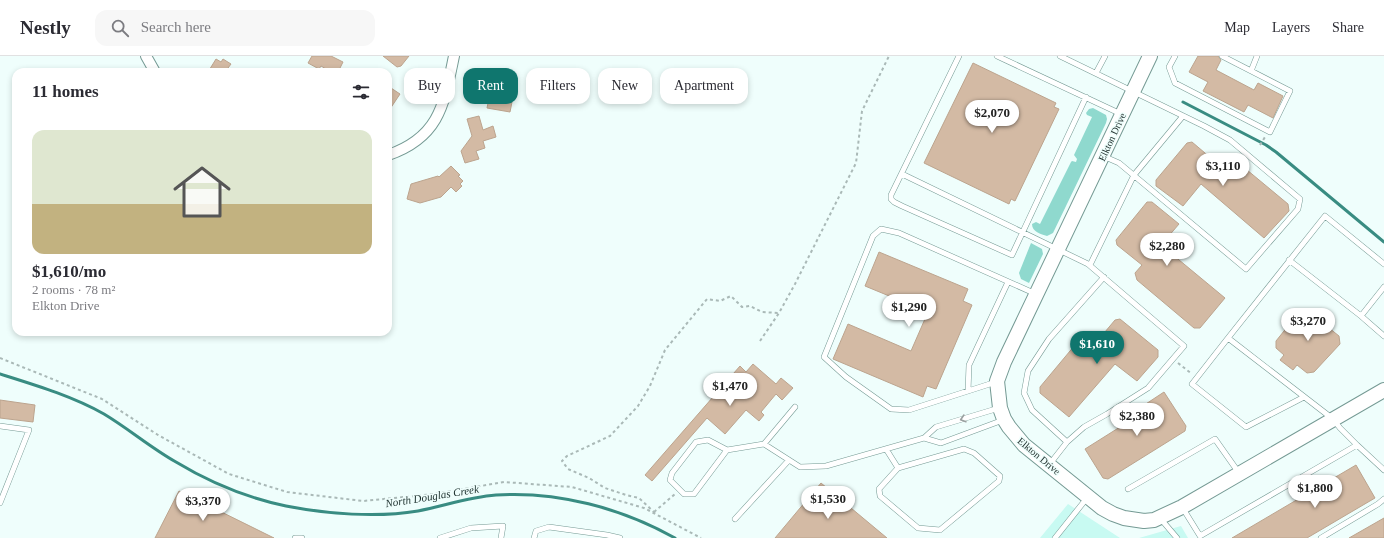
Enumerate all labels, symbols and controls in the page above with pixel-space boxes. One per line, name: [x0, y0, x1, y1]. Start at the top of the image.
search box: [95, 10, 375, 46]
text: Nestly: [20, 17, 71, 38]
icon: search: [109, 17, 131, 39]
text: Search here: [141, 19, 211, 35]
text: Map: [1224, 20, 1250, 35]
text: Layers: [1272, 20, 1310, 35]
text: Share: [1332, 20, 1364, 35]
chip: Buy: [404, 68, 455, 104]
chip: Rent: [463, 68, 518, 104]
chip: Filters: [526, 68, 590, 104]
chip: New: [598, 68, 652, 104]
chip: Apartment: [660, 68, 748, 104]
icon: filters: [350, 81, 372, 103]
text: 11 homes: [32, 82, 99, 101]
pin: $2,070: [959, 100, 1025, 134]
text: $2,070: [974, 105, 1010, 120]
street label: Elkton Drive: [1096, 111, 1128, 163]
pin: $3,110: [1190, 153, 1256, 187]
icon: home: [166, 156, 238, 228]
text: $3,110: [1205, 158, 1241, 173]
pin: $2,280: [1134, 233, 1200, 267]
text: $2,280: [1149, 238, 1185, 253]
text: $1,610/mo: [32, 262, 106, 281]
text: 2 rooms · 78 m²: [32, 282, 115, 297]
pin: $1,290: [876, 294, 942, 328]
text: Elkton Drive: [32, 298, 100, 313]
text: $1,290: [891, 299, 927, 314]
pin: $3,270: [1275, 308, 1341, 342]
text: $3,270: [1290, 313, 1326, 328]
pin: $1,610: [1064, 331, 1130, 365]
text: $1,610: [1079, 336, 1115, 351]
pin: $1,470: [697, 373, 763, 407]
text: $1,470: [712, 378, 748, 393]
pin: $2,380: [1104, 403, 1170, 437]
text: $2,380: [1119, 408, 1155, 423]
one-way arrow: [959, 414, 966, 423]
street label: Elkton Drive: [1016, 435, 1063, 477]
pin: $1,800: [1282, 475, 1348, 509]
text: $1,800: [1297, 480, 1333, 495]
water label: North Douglas Creek: [383, 483, 481, 509]
pin: $1,530: [795, 486, 861, 520]
pin: $3,370: [170, 488, 236, 522]
text: $1,530: [810, 491, 846, 506]
text: $3,370: [185, 493, 221, 508]

